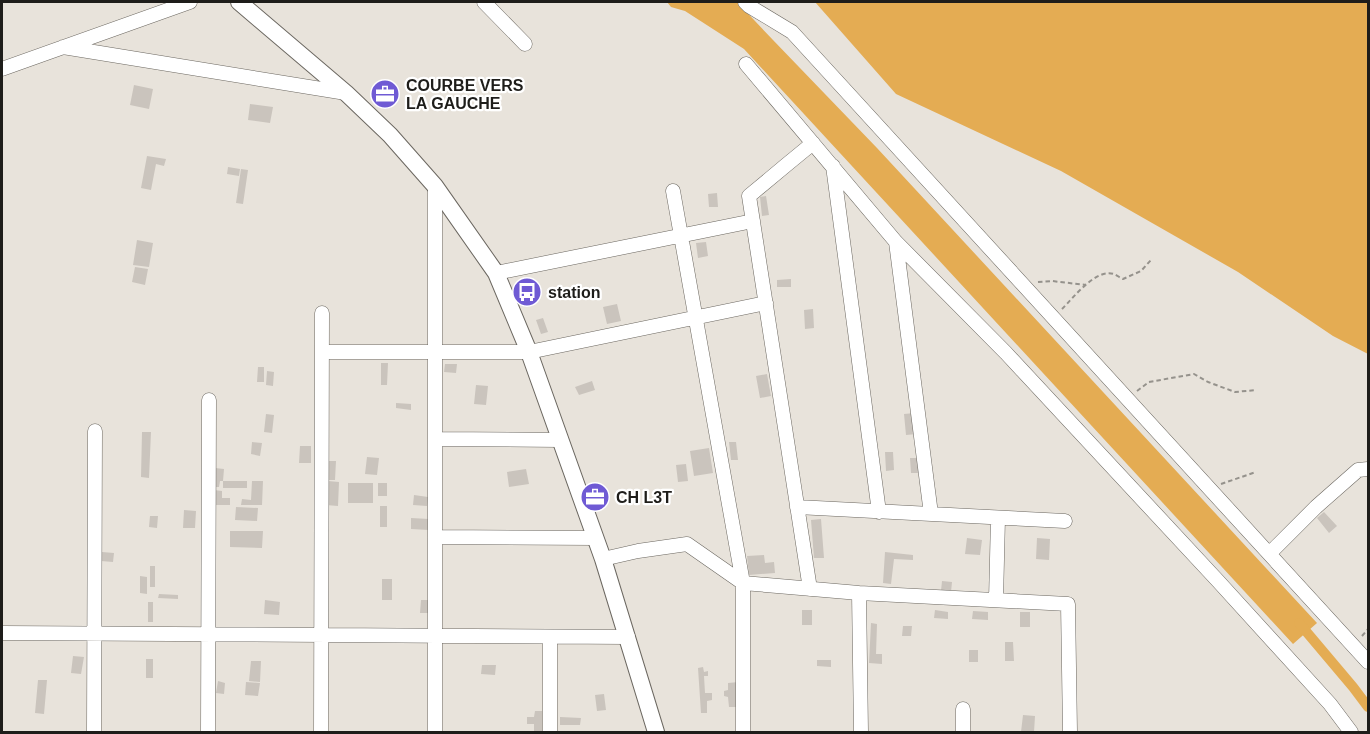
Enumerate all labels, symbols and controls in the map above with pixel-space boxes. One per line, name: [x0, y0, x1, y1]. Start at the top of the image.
place label: COURBE VERS LA GAUCHE: [406, 77, 524, 112]
office icon: COURBE VERS LA GAUCHE: [369, 78, 401, 110]
bus stop icon: station: [511, 276, 543, 308]
place label: station: [548, 284, 600, 301]
office icon: CH L3T: [579, 481, 611, 513]
place label: CH L3T: [616, 489, 672, 506]

